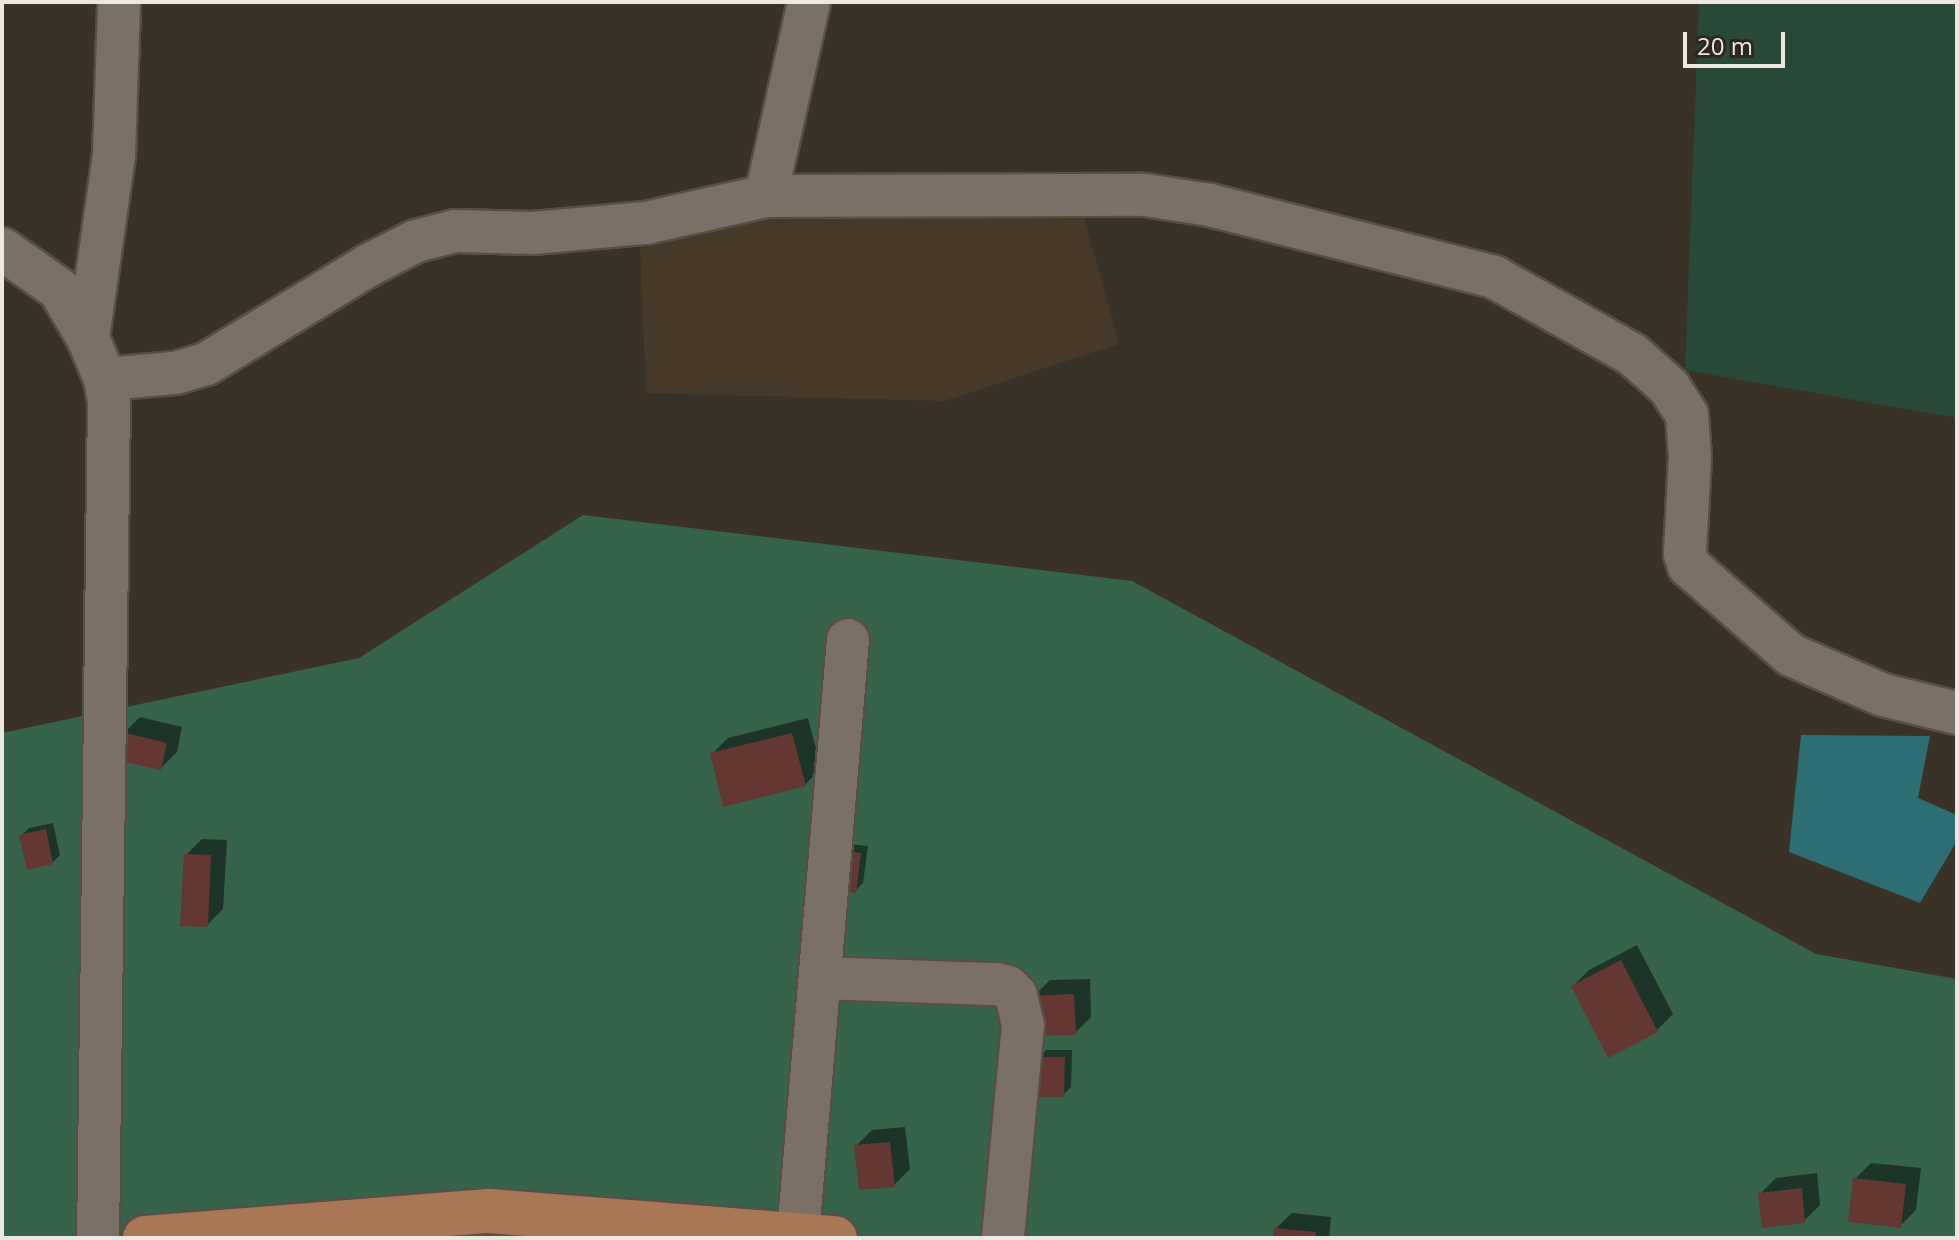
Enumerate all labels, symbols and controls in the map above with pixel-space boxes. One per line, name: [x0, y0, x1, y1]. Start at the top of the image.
scale bar: [1687, 16, 1789, 66]
text: 20 m: [1697, 29, 1753, 62]

